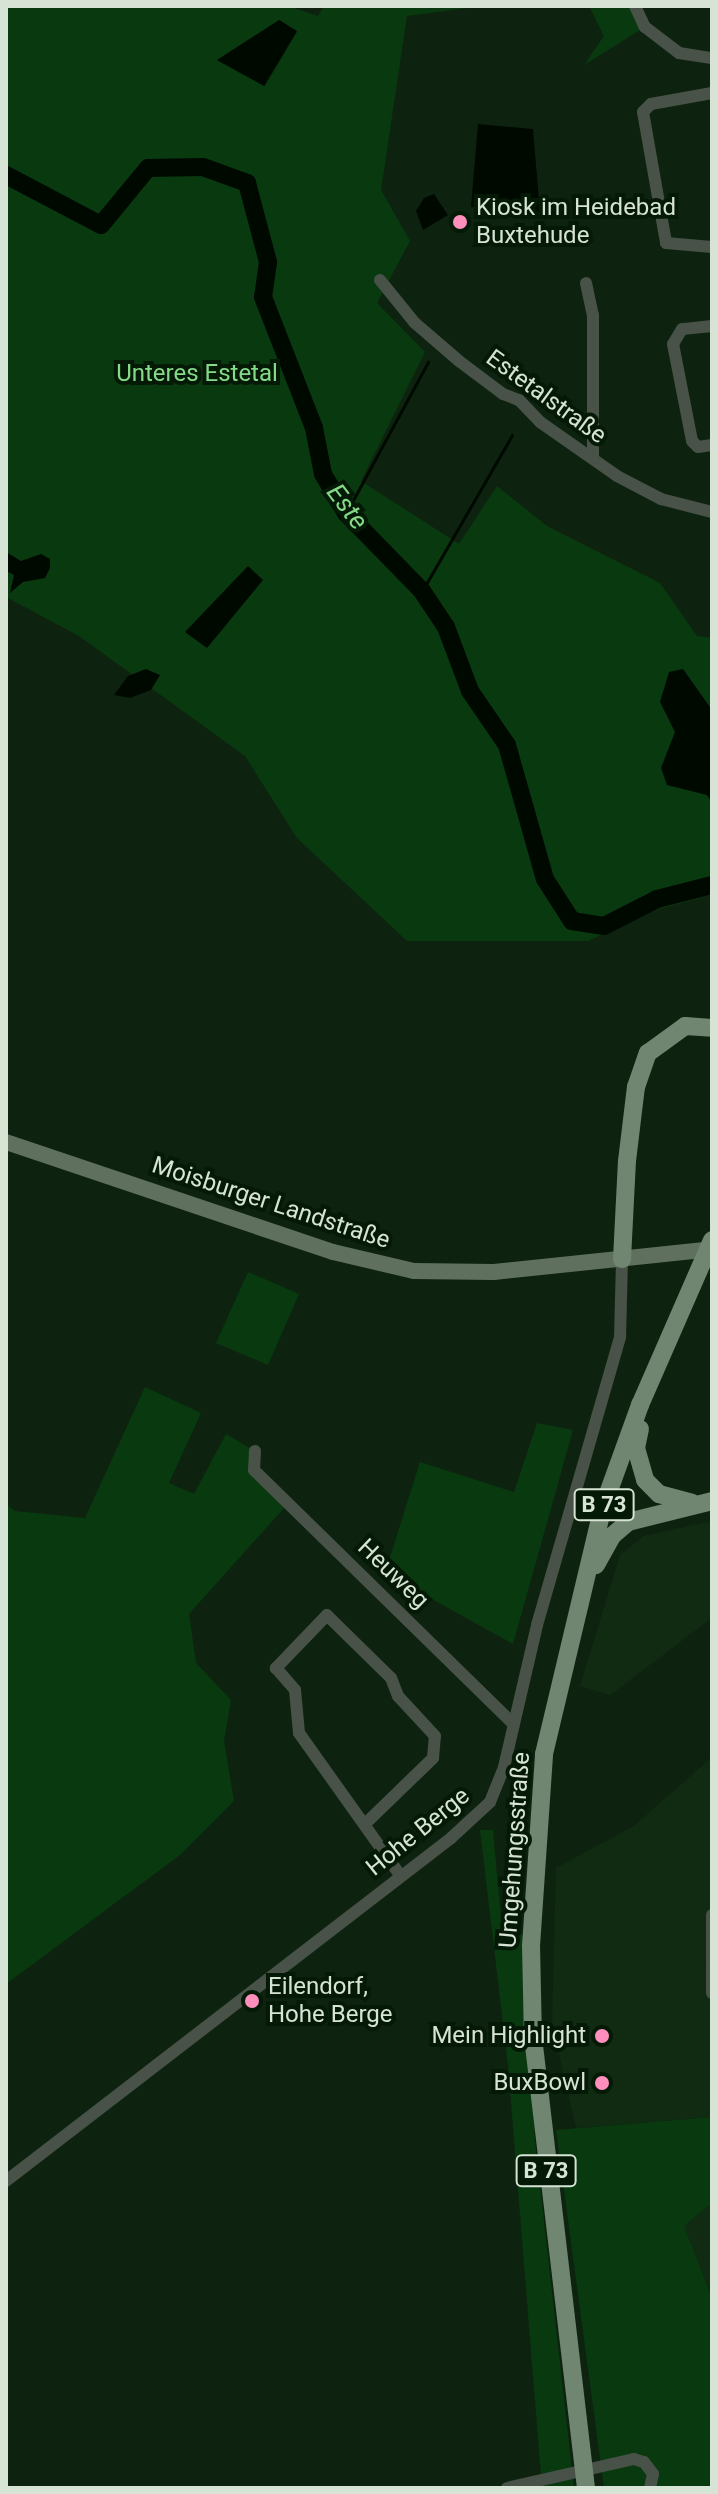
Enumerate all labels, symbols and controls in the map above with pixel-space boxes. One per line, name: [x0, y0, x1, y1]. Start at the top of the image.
place label: Kiosk im Heidebad Buxtehude: [476, 194, 676, 250]
marker: Kiosk im Heidebad Buxtehude: [451, 213, 469, 231]
street label: Estetalstraße: [480, 344, 612, 450]
park label: Unteres Estetal: [116, 360, 278, 388]
water label: Este: [320, 478, 374, 536]
street label: Moisburger Landstraße: [148, 1151, 394, 1255]
road number: B 73: [572, 1487, 636, 1523]
street label: Heuweg: [352, 1533, 434, 1615]
street label: Umgehungsstraße: [494, 1751, 536, 1949]
street label: Hohe Berge: [361, 1782, 475, 1882]
place label: Eilendorf, Hohe Berge: [268, 1973, 392, 2029]
marker: Eilendorf, Hohe Berge: [243, 1992, 261, 2010]
place label: Mein Highlight: [431, 2022, 586, 2050]
marker: Mein Highlight: [593, 2027, 611, 2045]
place label: BuxBowl: [493, 2069, 586, 2097]
marker: BuxBowl: [593, 2074, 611, 2092]
road number: B 73: [514, 2153, 578, 2189]

